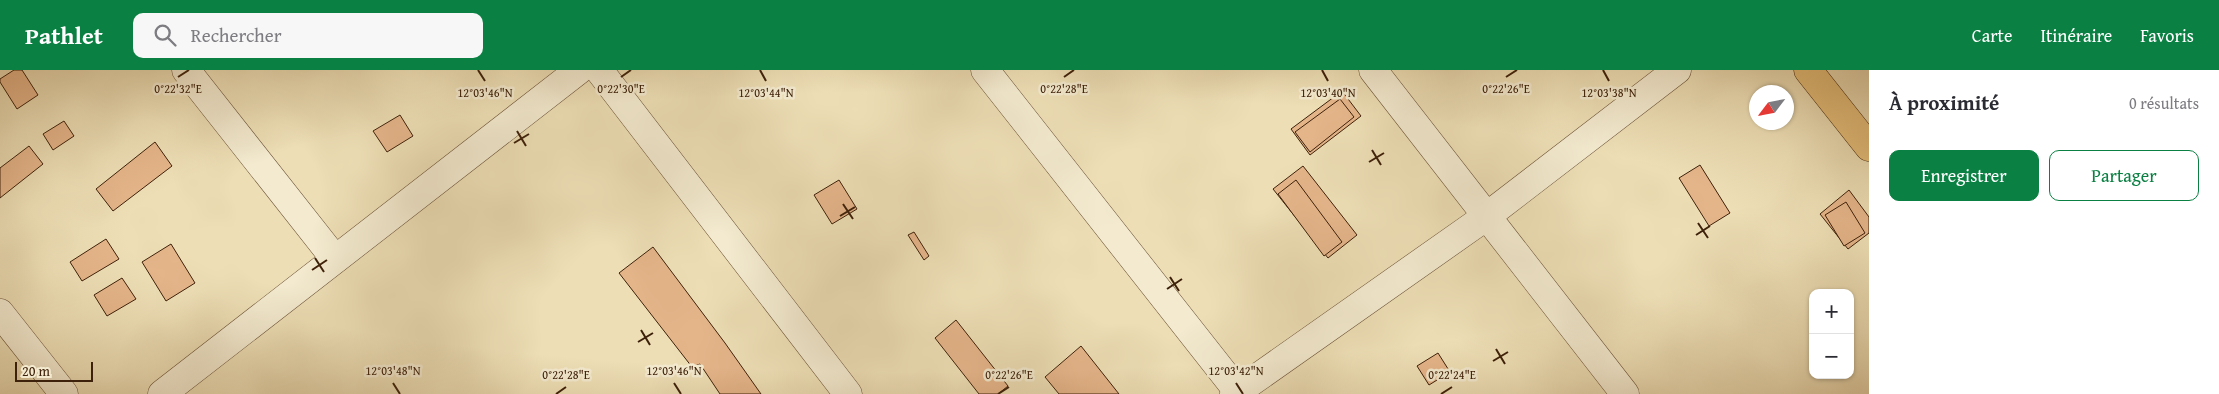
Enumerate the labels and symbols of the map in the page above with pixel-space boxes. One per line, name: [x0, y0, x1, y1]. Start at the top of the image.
text: 0°22'32"E: [154, 80, 202, 97]
text: 0°22'30"E: [597, 80, 645, 97]
text: 0°22'28"E: [1040, 80, 1088, 97]
text: 0°22'26"E: [1482, 80, 1530, 97]
text: 12°03'46"N: [457, 84, 513, 101]
text: 12°03'44"N: [738, 84, 794, 101]
text: 12°03'40"N: [1300, 84, 1356, 101]
text: 12°03'38"N: [1581, 84, 1637, 101]
north arrow: [1749, 85, 1794, 130]
scale bar: [15, 359, 92, 382]
text: 12°03'48"N: [365, 362, 421, 379]
text: 12°03'46"N: [646, 362, 702, 379]
text: 12°03'42"N: [1208, 362, 1264, 379]
text: 0°22'28"E: [542, 366, 590, 383]
text: 0°22'26"E: [985, 366, 1033, 383]
text: 0°22'24"E: [1428, 366, 1476, 383]

